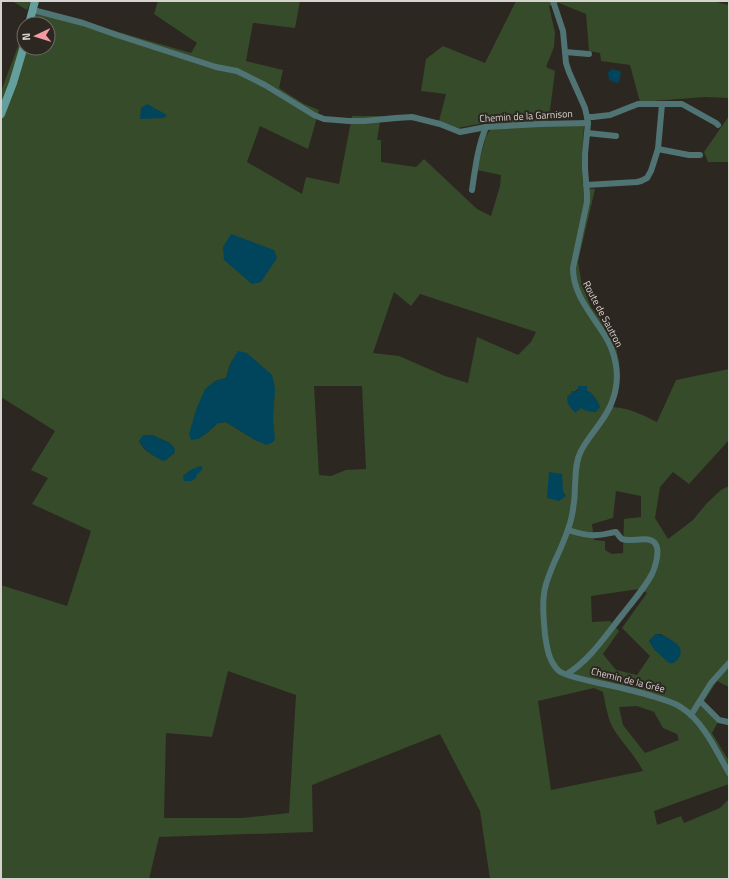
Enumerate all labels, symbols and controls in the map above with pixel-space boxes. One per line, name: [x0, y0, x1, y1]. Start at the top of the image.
north arrow: [16, 16, 56, 56]
text: N: [18, 32, 34, 41]
street label: Chemin de la Garnison: [479, 106, 573, 126]
street label: Route de Sautron: [579, 278, 627, 350]
street label: Chemin de la Grée: [589, 664, 667, 696]

